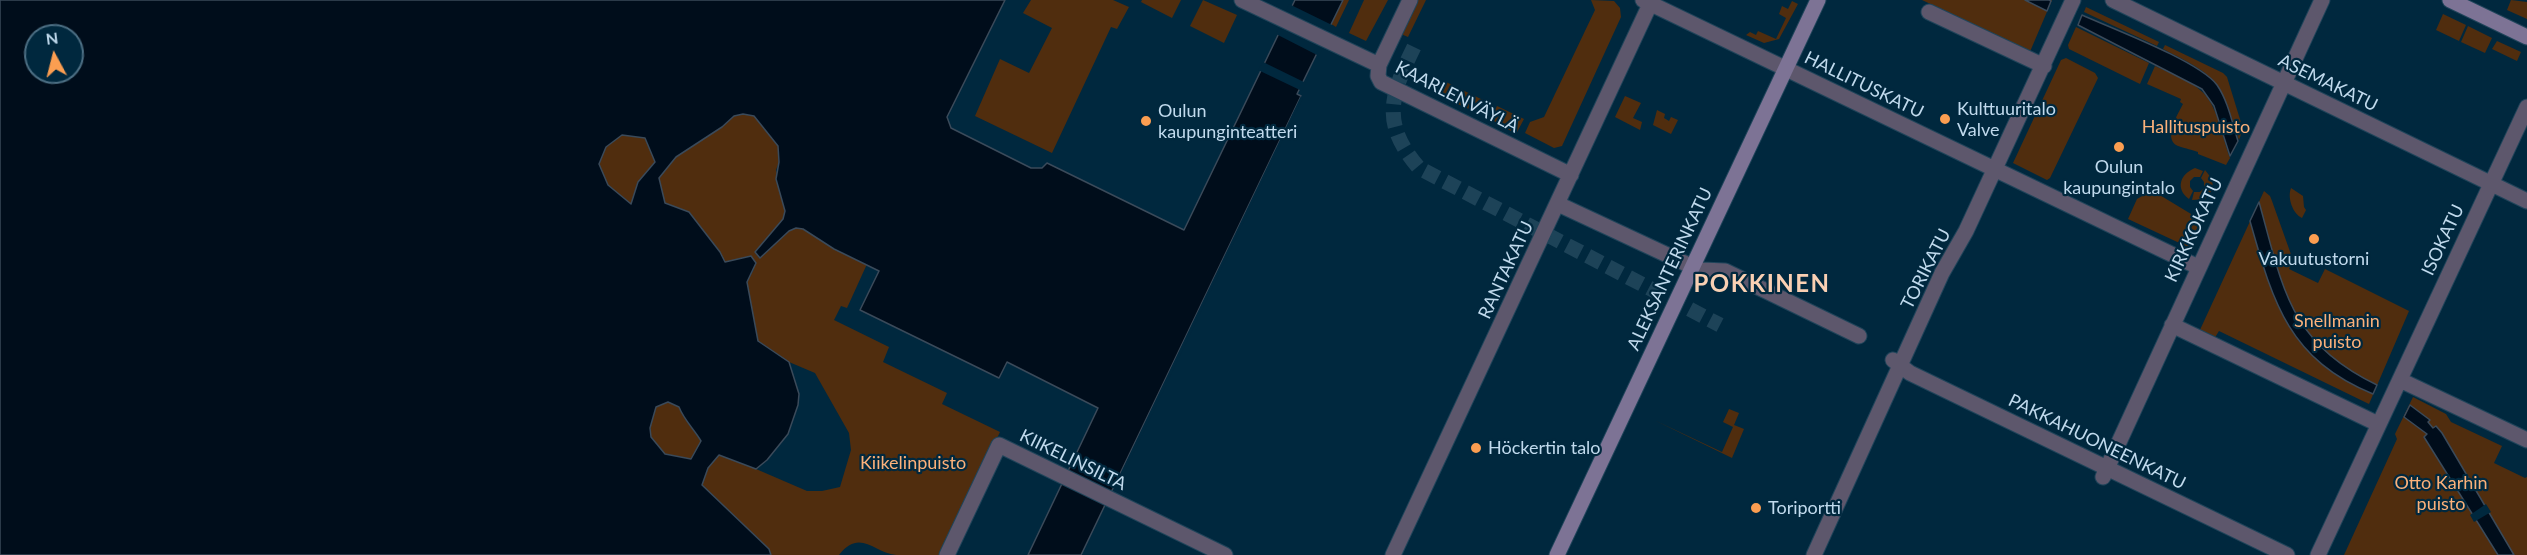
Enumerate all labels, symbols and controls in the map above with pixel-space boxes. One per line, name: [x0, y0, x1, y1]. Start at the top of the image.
north arrow: [24, 24, 84, 84]
text: N: [45, 27, 59, 48]
street label: HALLITUSKATU: [1801, 47, 1927, 123]
street label: ASEMAKATU: [2275, 50, 2381, 116]
street label: KAARLENVÄYLÄ: [1392, 57, 1522, 137]
place label: Kulttuuritalo Valve: [1957, 98, 2056, 140]
place label: Oulun kaupunginteatteri: [1158, 100, 1297, 142]
marker: Kulttuuritalo Valve: [1938, 112, 1952, 126]
marker: Oulun kaupunginteatteri: [1139, 114, 1153, 128]
park label: Hallituspuisto: [2142, 116, 2250, 138]
marker: Oulun kaupungintalo: [2112, 140, 2126, 154]
place label: Oulun kaupungintalo: [2063, 156, 2175, 198]
street label: KIRKKOKATU: [2160, 174, 2228, 286]
street label: ALEKSANTERINKATU: [1623, 184, 1717, 354]
street label: ISOKATU: [2417, 201, 2469, 279]
street label: RANTAKATU: [1474, 218, 1538, 322]
street label: TORIKATU: [1897, 225, 1955, 313]
marker: Vakuutustorni: [2307, 232, 2321, 246]
place label: Vakuutustorni: [2259, 248, 2369, 270]
district label: POKKINEN: [1693, 270, 1831, 298]
park label: Snellmanin puisto: [2294, 310, 2380, 352]
street label: PAKKAHUONEENKATU: [2005, 390, 2189, 494]
street label: KIIKELINSILTA: [1016, 425, 1130, 495]
place label: Höckertin talo: [1488, 437, 1601, 459]
marker: Höckertin talo: [1469, 441, 1483, 455]
park label: Kiikelinpuisto: [860, 452, 966, 474]
park label: Otto Karhin puisto: [2394, 472, 2488, 514]
place label: Toriportti: [1768, 497, 1841, 519]
marker: Toriportti: [1749, 501, 1763, 515]

